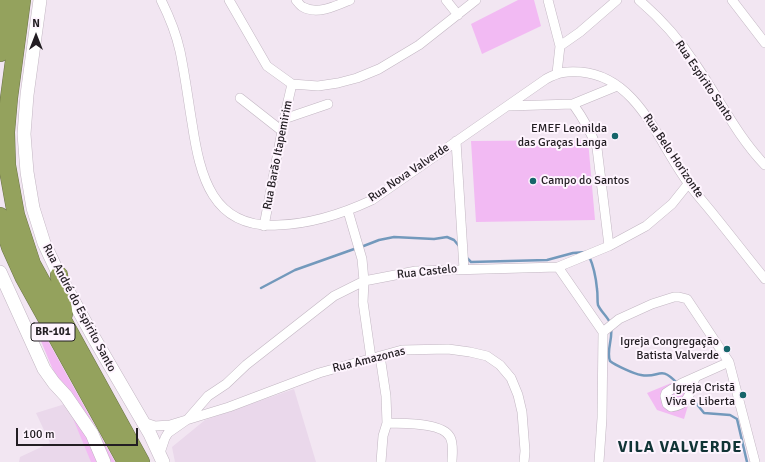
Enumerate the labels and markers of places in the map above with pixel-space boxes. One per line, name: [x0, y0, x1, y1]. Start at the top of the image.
place label: EMEF Leonilda das Graças Langa: [518, 122, 607, 150]
marker: EMEF Leonilda das Graças Langa: [610, 131, 620, 141]
place label: Campo do Santos: [541, 174, 629, 188]
marker: Campo do Santos: [528, 176, 538, 186]
place label: Igreja Congregação Batista Valverde: [620, 335, 719, 363]
marker: Igreja Congregação Batista Valverde: [722, 344, 732, 354]
place label: Igreja Cristã Viva e Liberta: [666, 381, 735, 409]
marker: Igreja Cristã Viva e Liberta: [738, 390, 748, 400]

